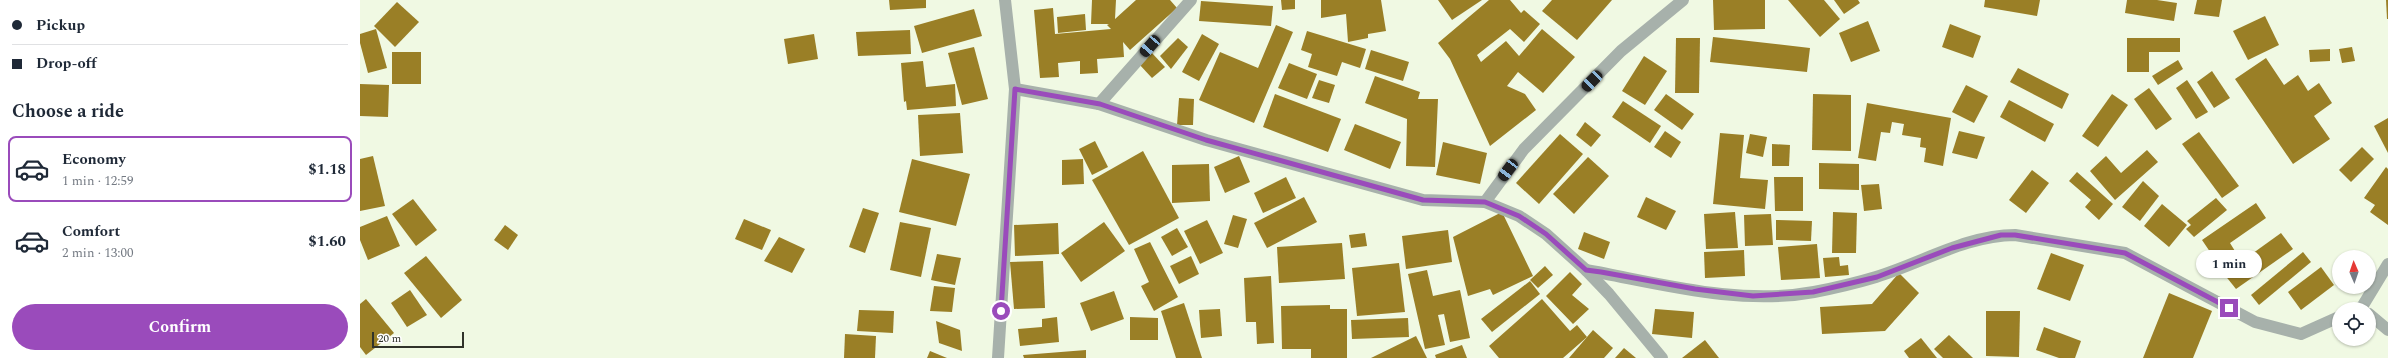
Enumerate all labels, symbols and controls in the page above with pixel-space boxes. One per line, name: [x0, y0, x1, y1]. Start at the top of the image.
text: Pickup: [36, 14, 85, 37]
car: [1138, 33, 1162, 59]
text: Drop-off: [36, 52, 97, 75]
car: [1579, 68, 1605, 94]
text: Choose a ride: [12, 98, 124, 125]
text: Economy: [62, 148, 126, 171]
icon: car: [14, 151, 50, 187]
car: [1496, 157, 1520, 183]
text: $1.18: [308, 158, 346, 181]
text: 1 min · 12:59: [62, 171, 134, 191]
text: Comfort: [62, 220, 120, 243]
icon: car: [14, 223, 50, 259]
text: $1.60: [308, 230, 346, 253]
text: 2 min · 13:00: [62, 243, 134, 263]
callout: 1 min: [2196, 250, 2262, 278]
north arrow: [2332, 250, 2376, 294]
map controls: [2332, 250, 2376, 346]
text: 1 min: [2212, 254, 2246, 274]
route end: [2220, 299, 2238, 317]
route start: [992, 302, 1010, 320]
button: locate: [2332, 302, 2376, 346]
button: Confirm: [12, 304, 348, 350]
scale bar: [372, 330, 464, 349]
text: 20 m: [378, 330, 401, 347]

